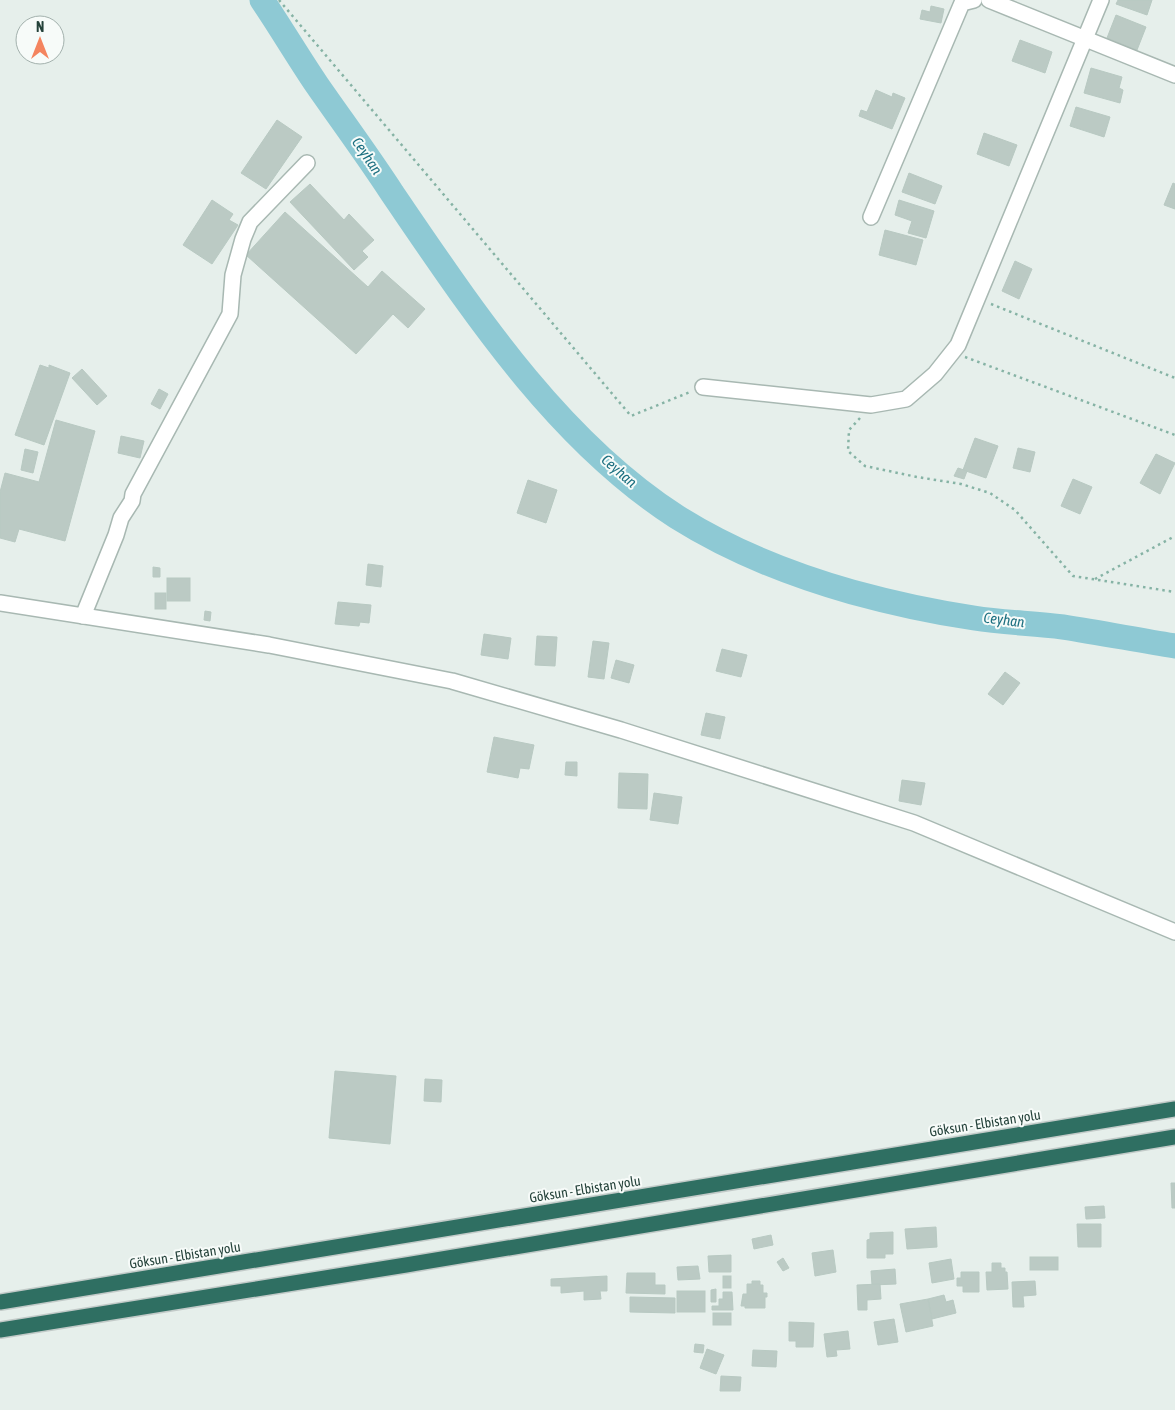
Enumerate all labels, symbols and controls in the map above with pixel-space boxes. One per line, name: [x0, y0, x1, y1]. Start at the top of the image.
north arrow: [15, 15, 65, 65]
text: N: [36, 19, 44, 35]
water label: Ceyhan: [349, 134, 386, 178]
water label: Ceyhan: [598, 451, 640, 491]
water label: Ceyhan: [983, 609, 1026, 630]
street label: Göksun - Elbistan yolu: [928, 1106, 1042, 1140]
street label: Göksun - Elbistan yolu: [528, 1172, 642, 1206]
street label: Göksun - Elbistan yolu: [128, 1238, 242, 1272]

